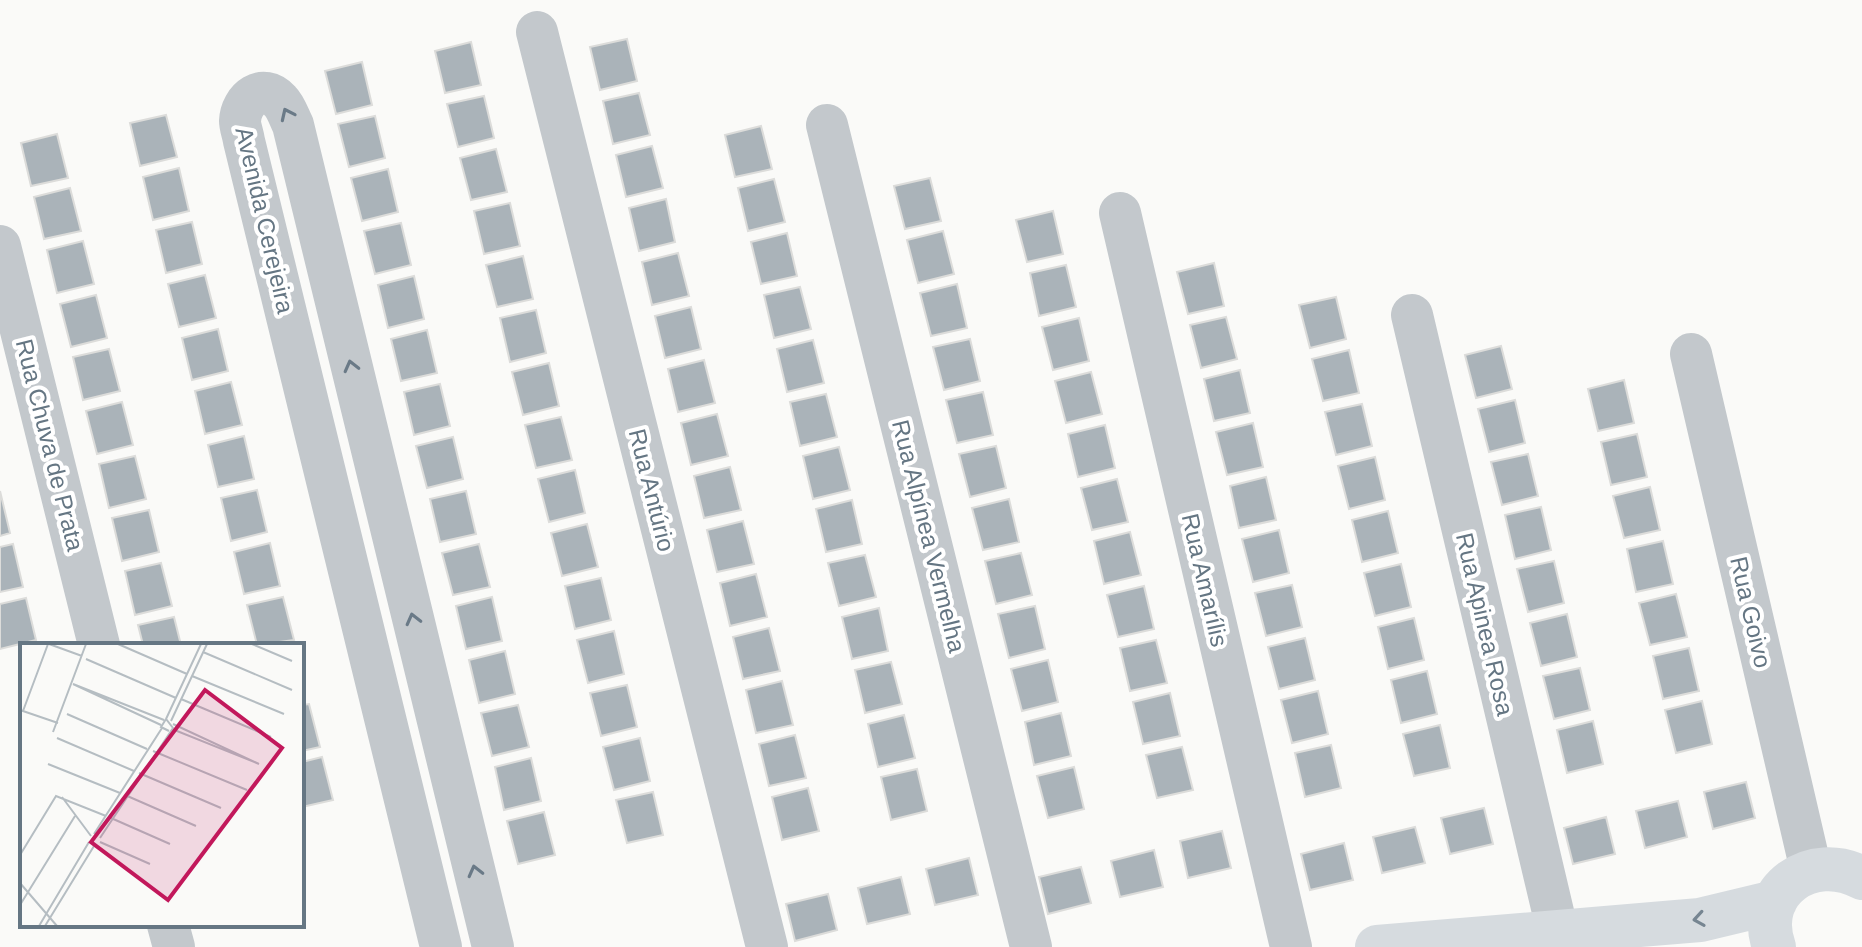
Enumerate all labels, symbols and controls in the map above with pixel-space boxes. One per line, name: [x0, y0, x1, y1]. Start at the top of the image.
one-way arrow: [281, 108, 297, 123]
street label: Avenida Cerejeira: [230, 124, 300, 316]
street label: Rua Chuva de Prata: [11, 336, 90, 554]
one-way arrow: [344, 360, 361, 373]
street label: Rua Alpínea Vermelha: [887, 417, 971, 656]
street label: Rua Antúrio: [624, 426, 680, 554]
street label: Rua Amarílis: [1177, 511, 1233, 649]
street label: Rua Apinea Rosa: [1451, 530, 1519, 719]
street label: Rua Goivo: [1725, 554, 1777, 670]
one-way arrow: [405, 612, 422, 626]
inset map: [20, 643, 304, 927]
one-way arrow: [467, 865, 484, 879]
one-way arrow: [1692, 910, 1706, 927]

